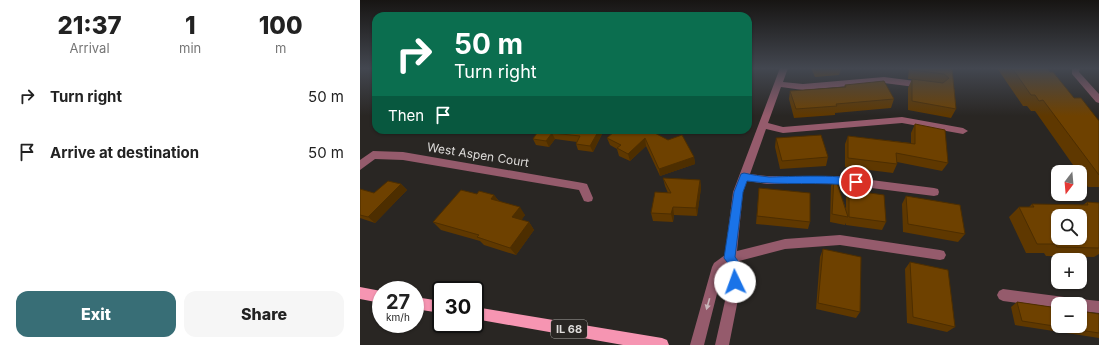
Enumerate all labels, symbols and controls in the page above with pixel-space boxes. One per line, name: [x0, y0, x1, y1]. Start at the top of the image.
text: 21:37: [57, 11, 122, 40]
text: 1: [185, 11, 195, 40]
text: 100: [259, 11, 303, 40]
text: 50 m: [454, 27, 523, 61]
icon: right: [388, 28, 440, 80]
text: Arrival: [70, 40, 110, 56]
text: min: [179, 40, 201, 56]
text: m: [275, 40, 286, 56]
text: Turn right: [454, 61, 537, 82]
icon: right: [16, 85, 38, 107]
text: Turn right: [50, 87, 122, 106]
text: 50 m: [308, 87, 344, 106]
icon: arrive: [432, 104, 454, 126]
text: Then: [388, 106, 424, 125]
street label: West Aspen Court: [426, 139, 530, 170]
icon: arrive: [16, 141, 38, 163]
text: Arrive at destination: [50, 143, 199, 162]
text: 50 m: [308, 143, 344, 162]
pin: [839, 165, 873, 199]
north arrow: [1051, 165, 1087, 201]
map controls: [1051, 165, 1087, 333]
icon: arrive: [845, 171, 867, 193]
button: search: [1051, 209, 1087, 245]
button: +: [1051, 253, 1087, 289]
position arrow: [714, 261, 756, 303]
speed limit sign: 30: [432, 281, 484, 333]
text: 27: [386, 290, 410, 314]
button: Exit: [16, 291, 176, 337]
button: Share: [184, 291, 344, 337]
button: −: [1051, 297, 1087, 333]
one-way arrow: [705, 298, 711, 310]
text: km/h: [386, 311, 410, 323]
road number: IL 68: [551, 320, 587, 338]

